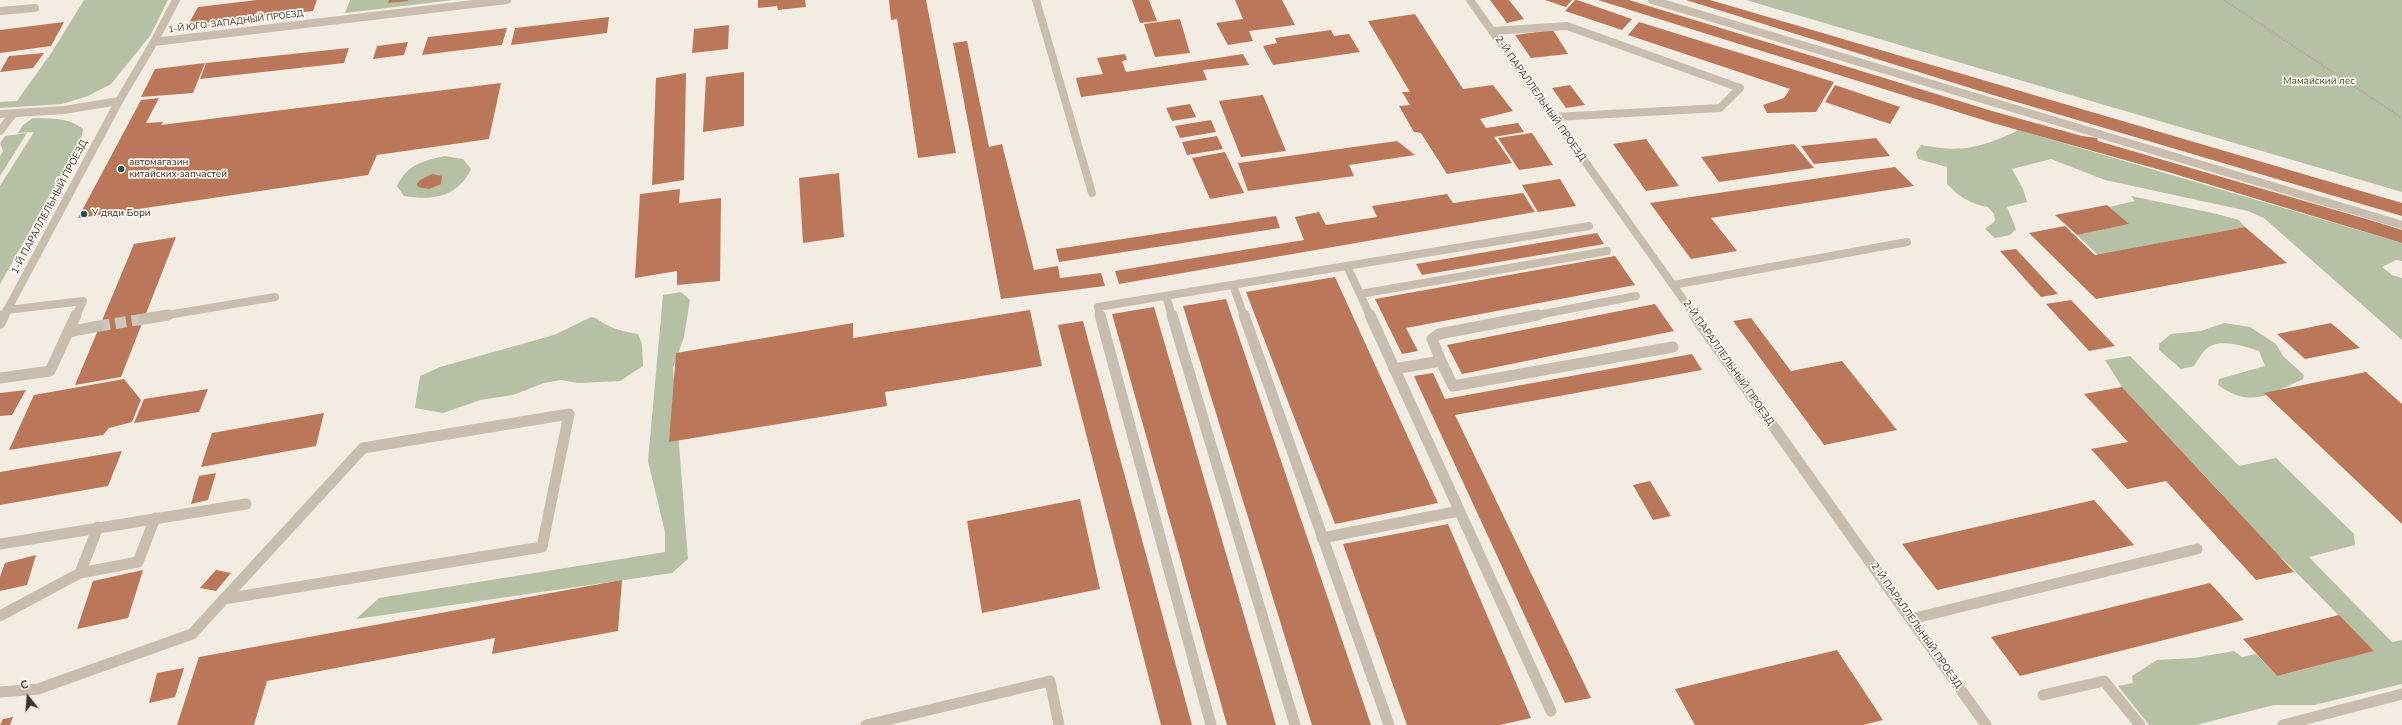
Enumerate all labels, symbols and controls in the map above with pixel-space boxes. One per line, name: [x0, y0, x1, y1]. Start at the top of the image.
street label: 1-Й ЮГО-ЗАПАДНЫЙ ПРОЕЗД: [168, 8, 304, 36]
street label: 2-Й ПАРАЛЛЕЛЬНЫЙ ПРОЕЗД: [1492, 34, 1588, 164]
park label: Мамайский лес: [2283, 76, 2355, 88]
street label: 1-Й ПАРАЛЛЕЛЬНЫЙ ПРОЕЗД: [9, 138, 91, 276]
place label: автомагазин китайских запчастей: [129, 157, 227, 180]
marker: автомагазин китайских запчастей: [116, 164, 126, 174]
place label: У дяди Бори: [92, 208, 151, 220]
marker: У дяди Бори: [79, 209, 89, 219]
street label: 2-Й ПАРАЛЛЕЛЬНЫЙ ПРОЕЗД: [1680, 298, 1776, 428]
street label: 2-Й ПАРАЛЛЕЛЬНЫЙ ПРОЕЗД: [1868, 561, 1964, 691]
north arrow: [8, 677, 48, 717]
text: С: [19, 677, 30, 693]

